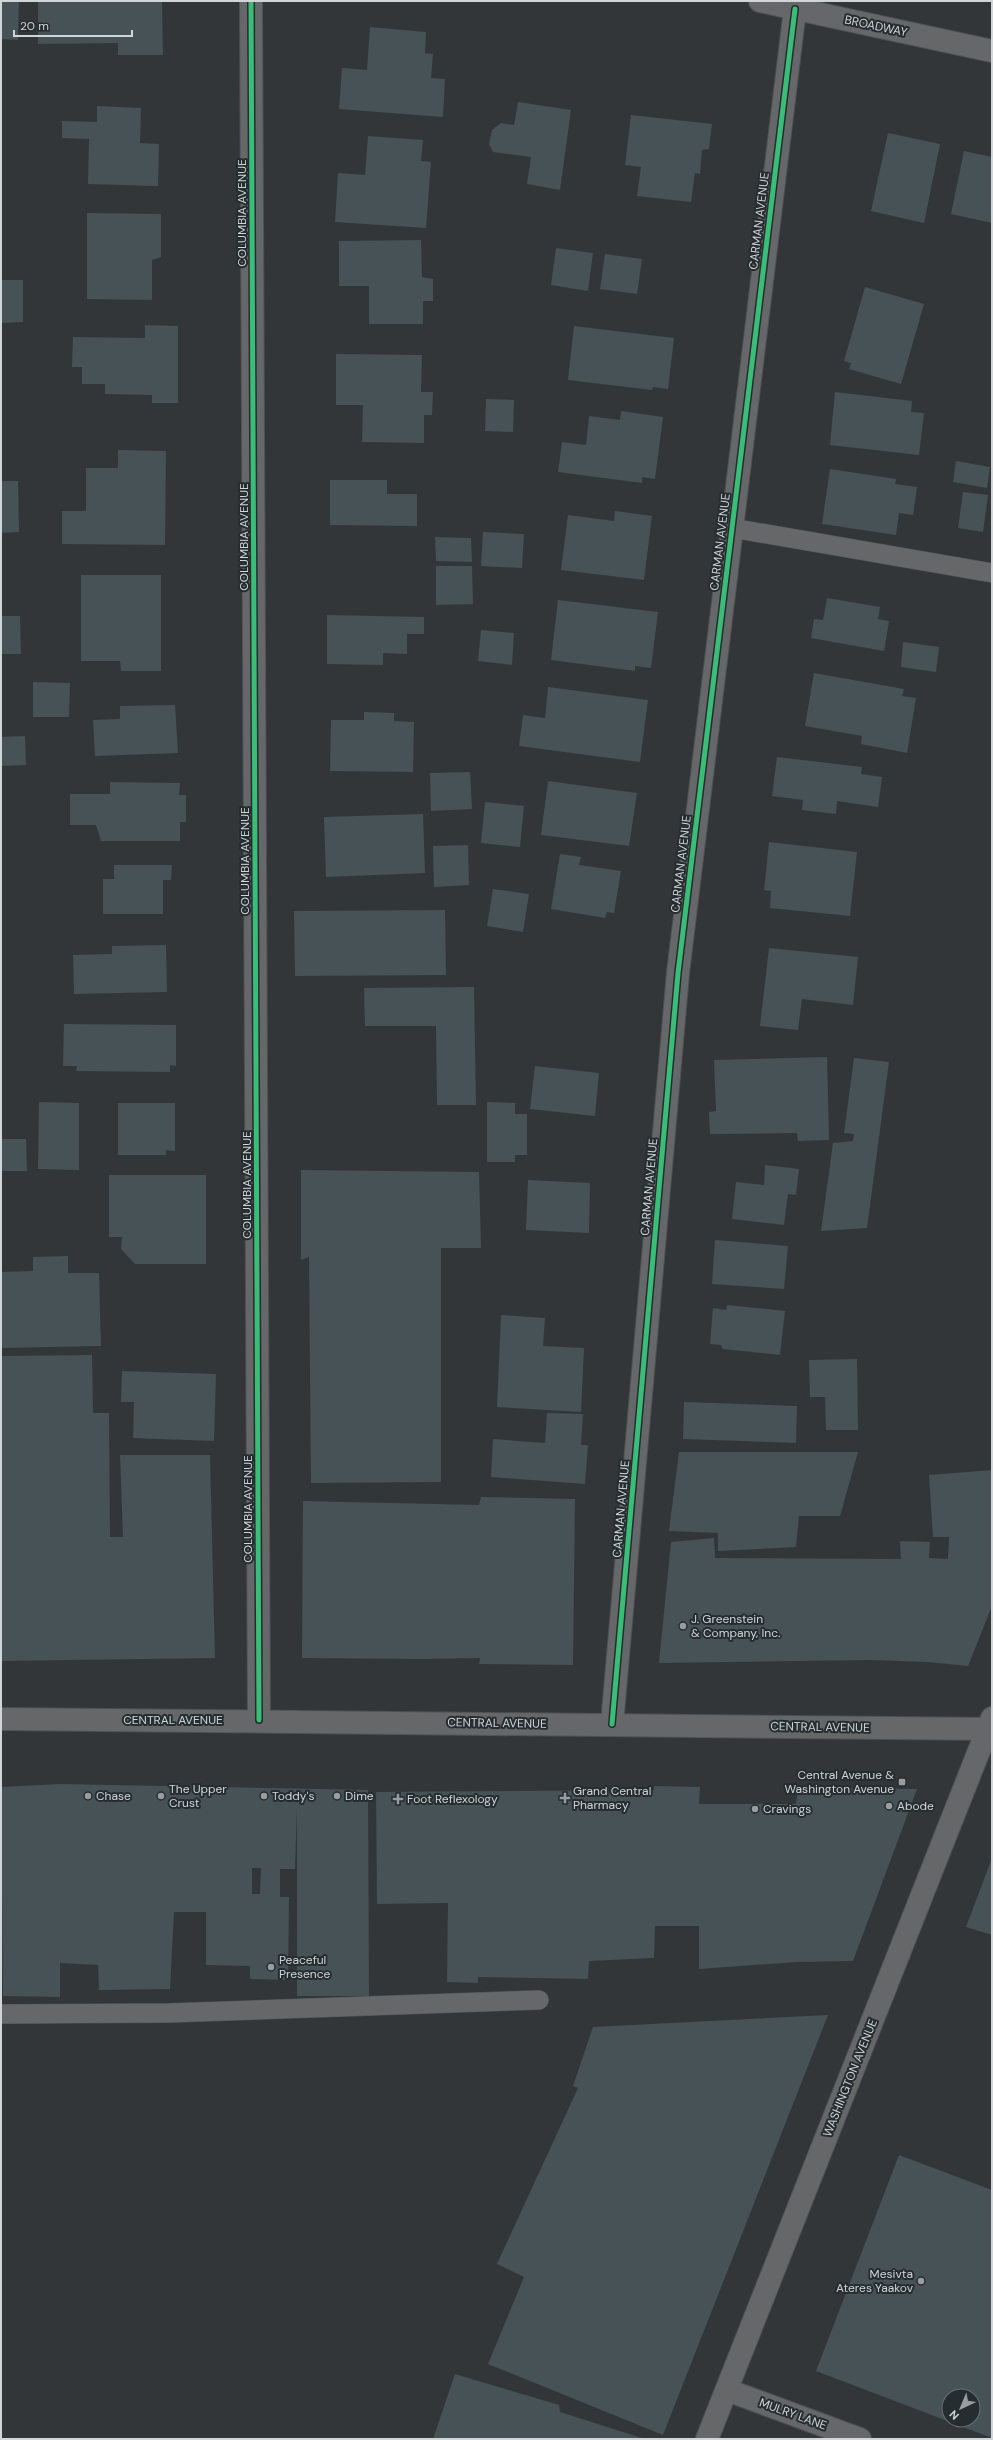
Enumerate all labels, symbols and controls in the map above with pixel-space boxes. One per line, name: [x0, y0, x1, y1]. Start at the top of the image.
scale bar: [14, 12, 132, 38]
street label: BROADWAY: [843, 12, 909, 40]
text: 20 m: [20, 18, 49, 34]
street label: COLUMBIA AVENUE: [234, 159, 250, 267]
street label: CARMAN AVENUE: [745, 171, 773, 270]
street label: COLUMBIA AVENUE: [236, 483, 252, 591]
street label: CARMAN AVENUE: [706, 492, 734, 591]
street label: COLUMBIA AVENUE: [237, 807, 253, 915]
street label: CARMAN AVENUE: [667, 814, 695, 913]
street label: COLUMBIA AVENUE: [239, 1131, 255, 1239]
street label: CARMAN AVENUE: [637, 1137, 661, 1236]
street label: COLUMBIA AVENUE: [240, 1455, 256, 1563]
street label: CARMAN AVENUE: [609, 1459, 633, 1558]
place label: J. Greenstein & Company, Inc.: [691, 1611, 780, 1641]
marker: J. Greenstein & Company, Inc.: [678, 1621, 688, 1631]
street label: CENTRAL AVENUE: [123, 1712, 223, 1728]
street label: CENTRAL AVENUE: [447, 1714, 547, 1732]
street label: CENTRAL AVENUE: [770, 1718, 870, 1736]
place label: Central Avenue & Washington Avenue: [785, 1767, 894, 1797]
marker: Central Avenue & Washington Avenue: [897, 1777, 907, 1787]
place label: The Upper Crust: [169, 1781, 227, 1811]
place label: Grand Central Pharmacy: [573, 1783, 651, 1813]
place label: Chase: [96, 1788, 131, 1804]
place label: Toddy's: [272, 1788, 314, 1804]
place label: Dime: [345, 1788, 374, 1804]
marker: Chase: [83, 1791, 93, 1801]
marker: The Upper Crust: [156, 1791, 166, 1801]
marker: Toddy's: [259, 1791, 269, 1801]
marker: Dime: [332, 1791, 342, 1801]
place label: Foot Reflexology: [407, 1791, 498, 1807]
marker: Foot Reflexology: [392, 1793, 404, 1805]
marker: Grand Central Pharmacy: [560, 1793, 570, 1803]
place label: Abode: [897, 1798, 934, 1814]
place label: Cravings: [763, 1801, 811, 1817]
marker: Abode: [884, 1801, 894, 1811]
marker: Cravings: [750, 1804, 760, 1814]
place label: Peaceful Presence: [279, 1952, 331, 1982]
marker: Peaceful Presence: [266, 1962, 276, 1972]
street label: WASHINGTON AVENUE: [819, 2017, 881, 2139]
place label: Mesivta Ateres Yaakov: [836, 2266, 914, 2296]
marker: Mesivta Ateres Yaakov: [916, 2276, 926, 2286]
north arrow: [941, 2388, 981, 2428]
street label: MULRY LANE: [757, 2394, 829, 2434]
text: N: [946, 2407, 962, 2423]

